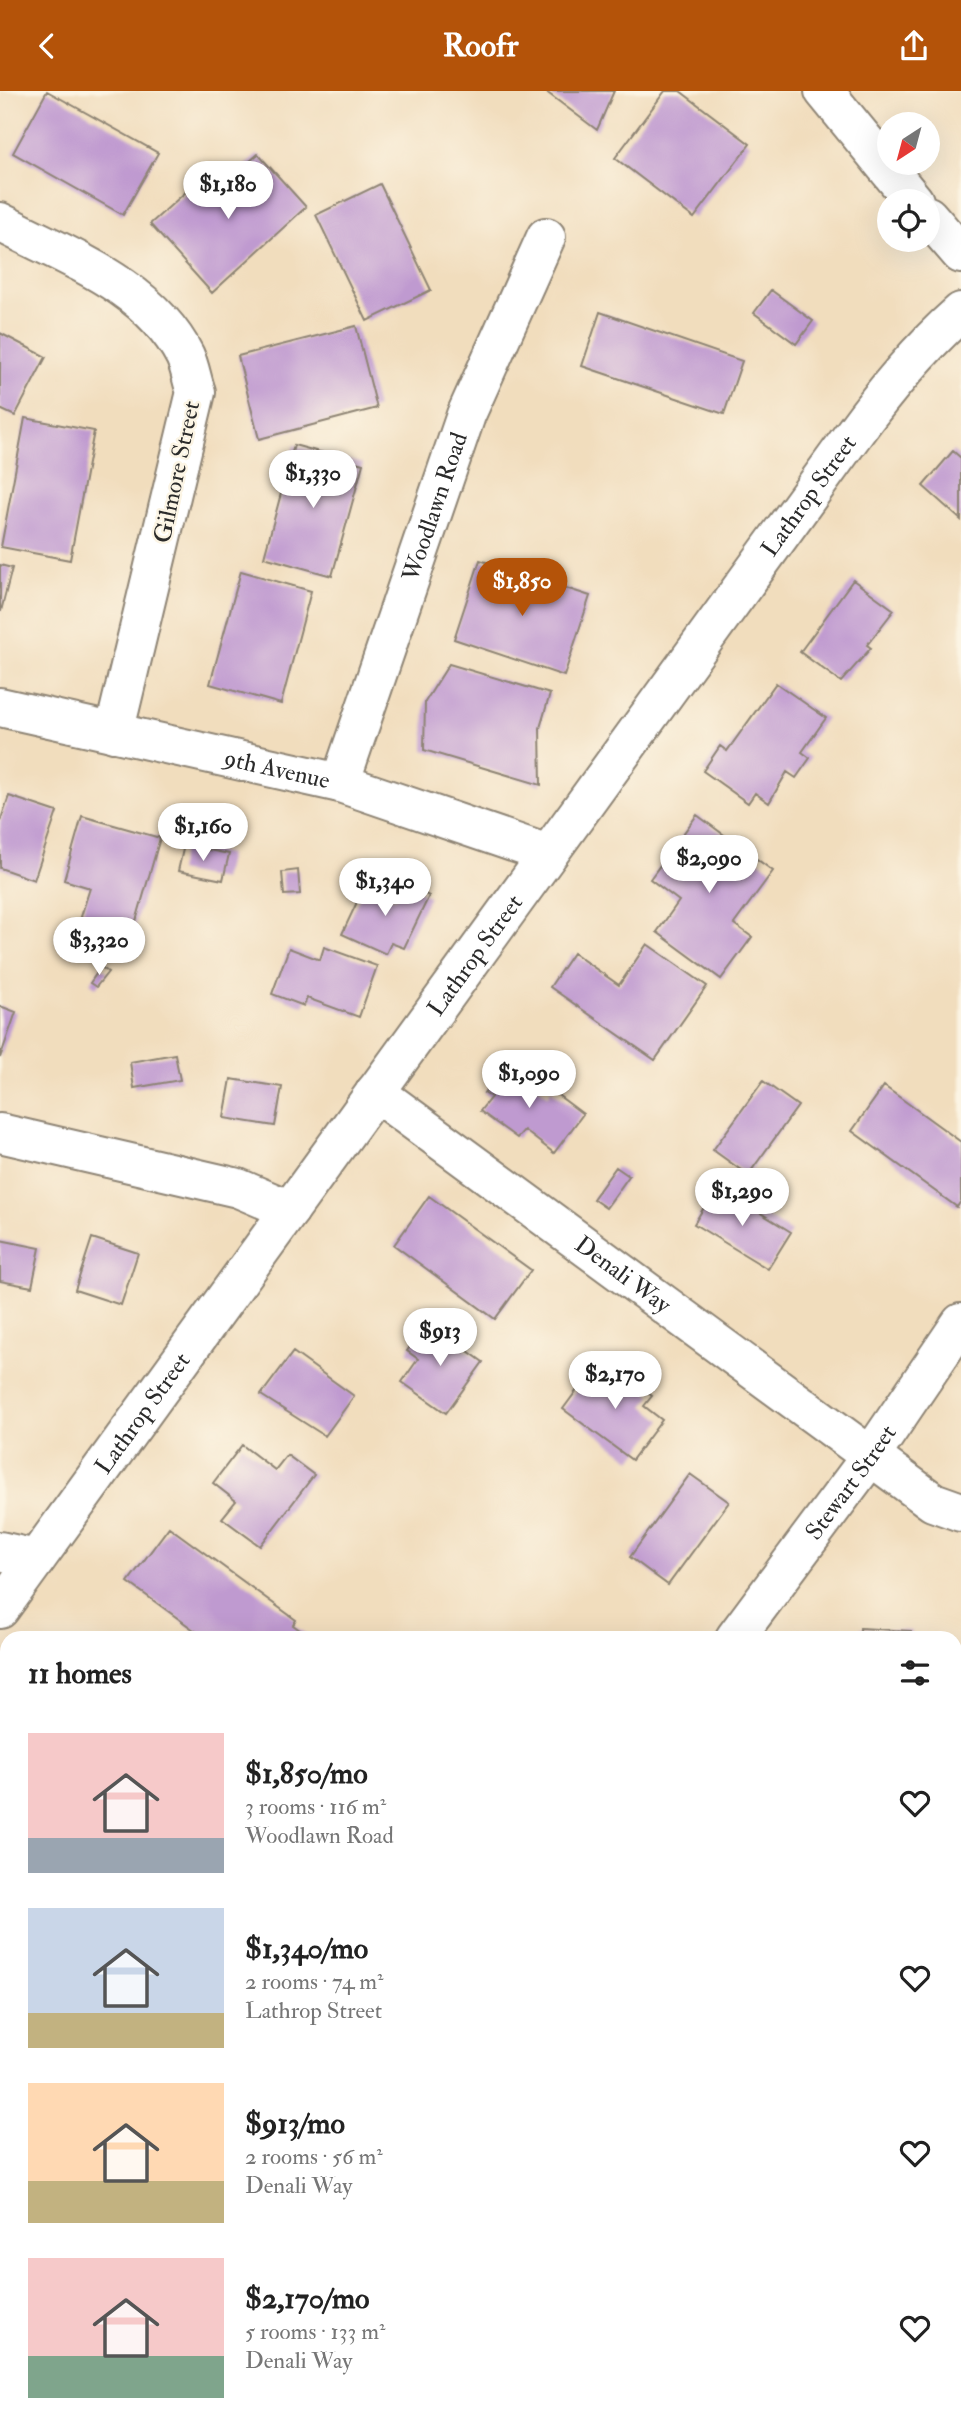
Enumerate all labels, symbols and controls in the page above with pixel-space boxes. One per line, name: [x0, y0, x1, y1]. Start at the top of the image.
text: Roofr: [443, 26, 518, 66]
icon: back: [28, 27, 66, 65]
icon: share: [895, 27, 933, 65]
north arrow: [877, 112, 940, 175]
map controls: [877, 112, 940, 252]
pin: $1,180: [171, 162, 285, 221]
text: $1,180: [199, 169, 257, 198]
button: locate: [877, 189, 940, 252]
street label: Gilmore Street: [147, 398, 207, 546]
street label: Woodlawn Road: [394, 428, 474, 586]
street label: Lathrop Street: [754, 429, 863, 563]
pin: $1,330: [256, 451, 370, 510]
text: $1,330: [285, 458, 341, 487]
pin: $1,850: [465, 559, 579, 618]
text: $1,850: [492, 566, 552, 595]
street label: 9th Avenue: [219, 742, 333, 796]
pin: $1,160: [146, 803, 260, 863]
text: $1,160: [174, 811, 232, 840]
pin: $2,090: [652, 835, 766, 895]
text: $2,090: [676, 843, 742, 872]
pin: $1,340: [328, 859, 442, 918]
text: $1,340: [355, 866, 415, 895]
street label: Lathrop Street: [420, 888, 530, 1022]
pin: $3,320: [42, 917, 156, 977]
text: $3,320: [69, 925, 129, 954]
pin: $1,090: [472, 1051, 586, 1110]
text: $1,090: [498, 1058, 560, 1087]
pin: $1,290: [685, 1169, 799, 1228]
text: $1,290: [711, 1176, 773, 1205]
street label: Denali Way: [569, 1229, 678, 1320]
pin: $913: [399, 1309, 481, 1368]
text: $913: [419, 1316, 461, 1345]
street label: Lathrop Street: [88, 1346, 197, 1480]
pin: $2,170: [558, 1351, 672, 1411]
text: $2,170: [585, 1359, 645, 1388]
street label: Stewart Street: [798, 1418, 903, 1546]
icon: filters: [896, 1654, 934, 1692]
text: 11 homes: [28, 1655, 132, 1692]
text: $1,850/mo: [245, 1755, 368, 1792]
icon: home: [84, 1761, 168, 1845]
icon: heart: [896, 1784, 934, 1822]
text: 3 rooms · 116 m²: [245, 1792, 386, 1821]
text: Woodlawn Road: [245, 1821, 394, 1850]
text: $1,340/mo: [245, 1930, 368, 1967]
icon: home: [84, 1936, 168, 2020]
icon: heart: [896, 1959, 934, 1997]
text: 2 rooms · 74 m²: [245, 1967, 384, 1996]
text: Lathrop Street: [245, 1996, 382, 2025]
text: $913/mo: [245, 2105, 345, 2142]
icon: home: [84, 2111, 168, 2195]
icon: heart: [896, 2134, 934, 2172]
text: 2 rooms · 56 m²: [245, 2142, 383, 2171]
text: Denali Way: [245, 2171, 352, 2200]
text: $2,170/mo: [245, 2280, 369, 2317]
icon: home: [84, 2286, 168, 2370]
icon: heart: [896, 2309, 934, 2347]
text: 5 rooms · 133 m²: [245, 2317, 386, 2346]
text: Denali Way: [245, 2346, 352, 2375]

